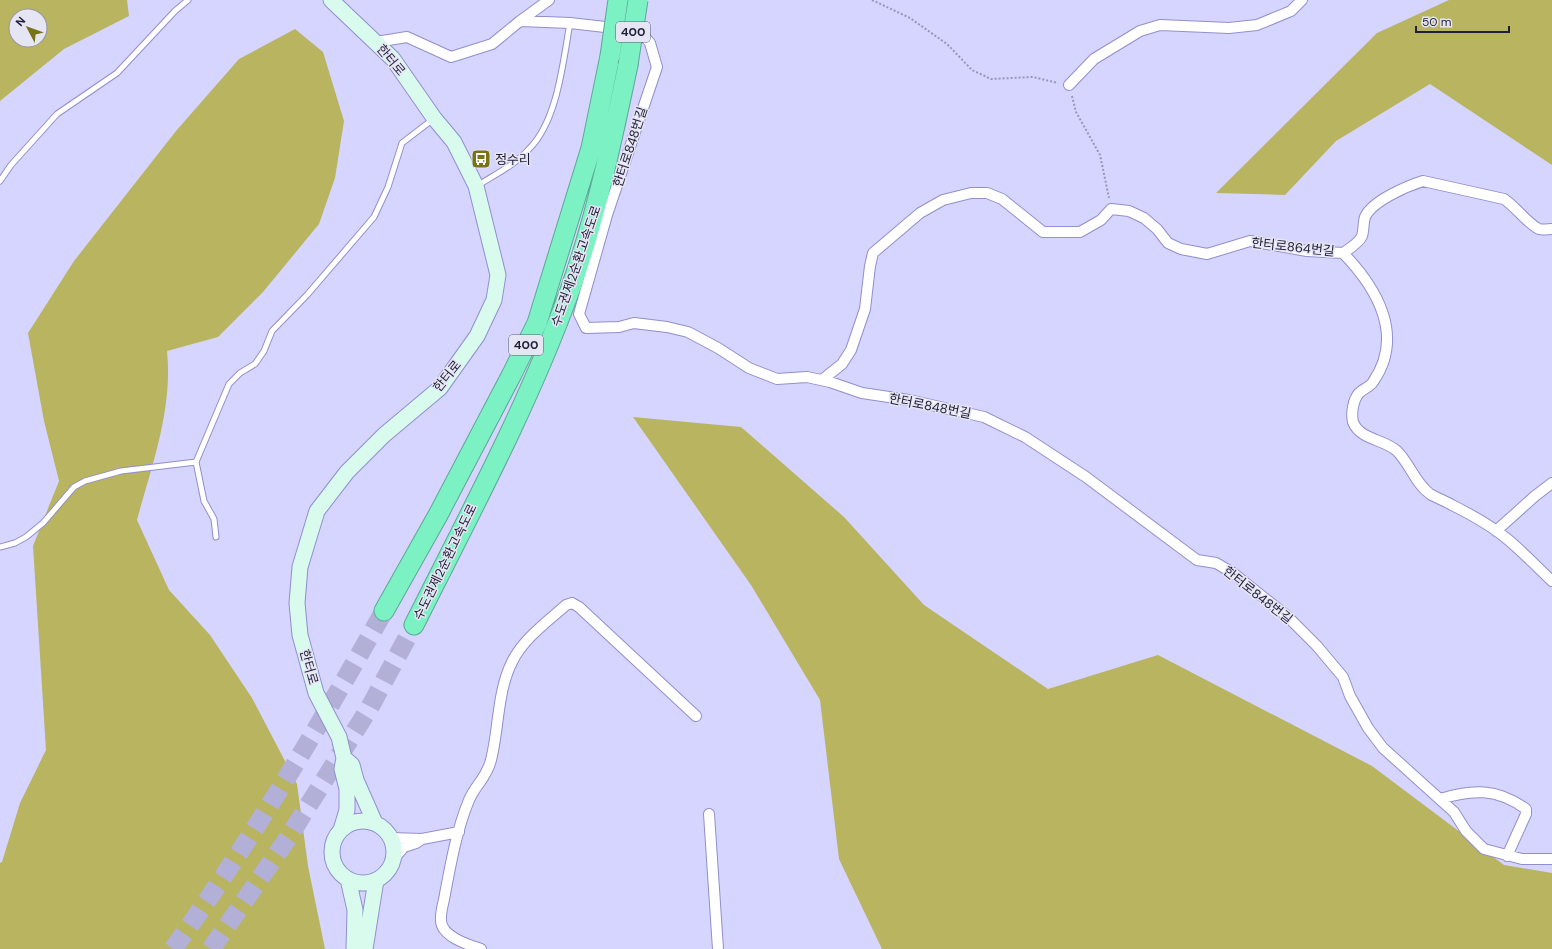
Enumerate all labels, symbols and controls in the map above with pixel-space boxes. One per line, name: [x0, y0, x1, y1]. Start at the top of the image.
north arrow: [8, 8, 48, 48]
scale bar: [1416, 8, 1509, 34]
text: N: [13, 14, 28, 29]
text: 50 m: [1422, 14, 1451, 30]
road number: 400: [616, 22, 650, 42]
street label: 한터로: [373, 41, 409, 79]
street label: 한터로848번길: [609, 105, 651, 189]
bus stop icon: 정수리: [470, 148, 492, 170]
place label: 정수리: [495, 151, 531, 168]
street label: 수도권제2순환고속도로: [547, 203, 605, 329]
street label: 한터로864번길: [1250, 234, 1336, 260]
road number: 400: [509, 335, 543, 355]
street label: 한터로: [429, 357, 465, 395]
street label: 한터로848번길: [887, 390, 973, 422]
street label: 수도권제2순환고속도로: [410, 501, 481, 623]
street label: 한터로848번길: [1220, 563, 1296, 627]
street label: 한터로: [296, 647, 322, 687]

